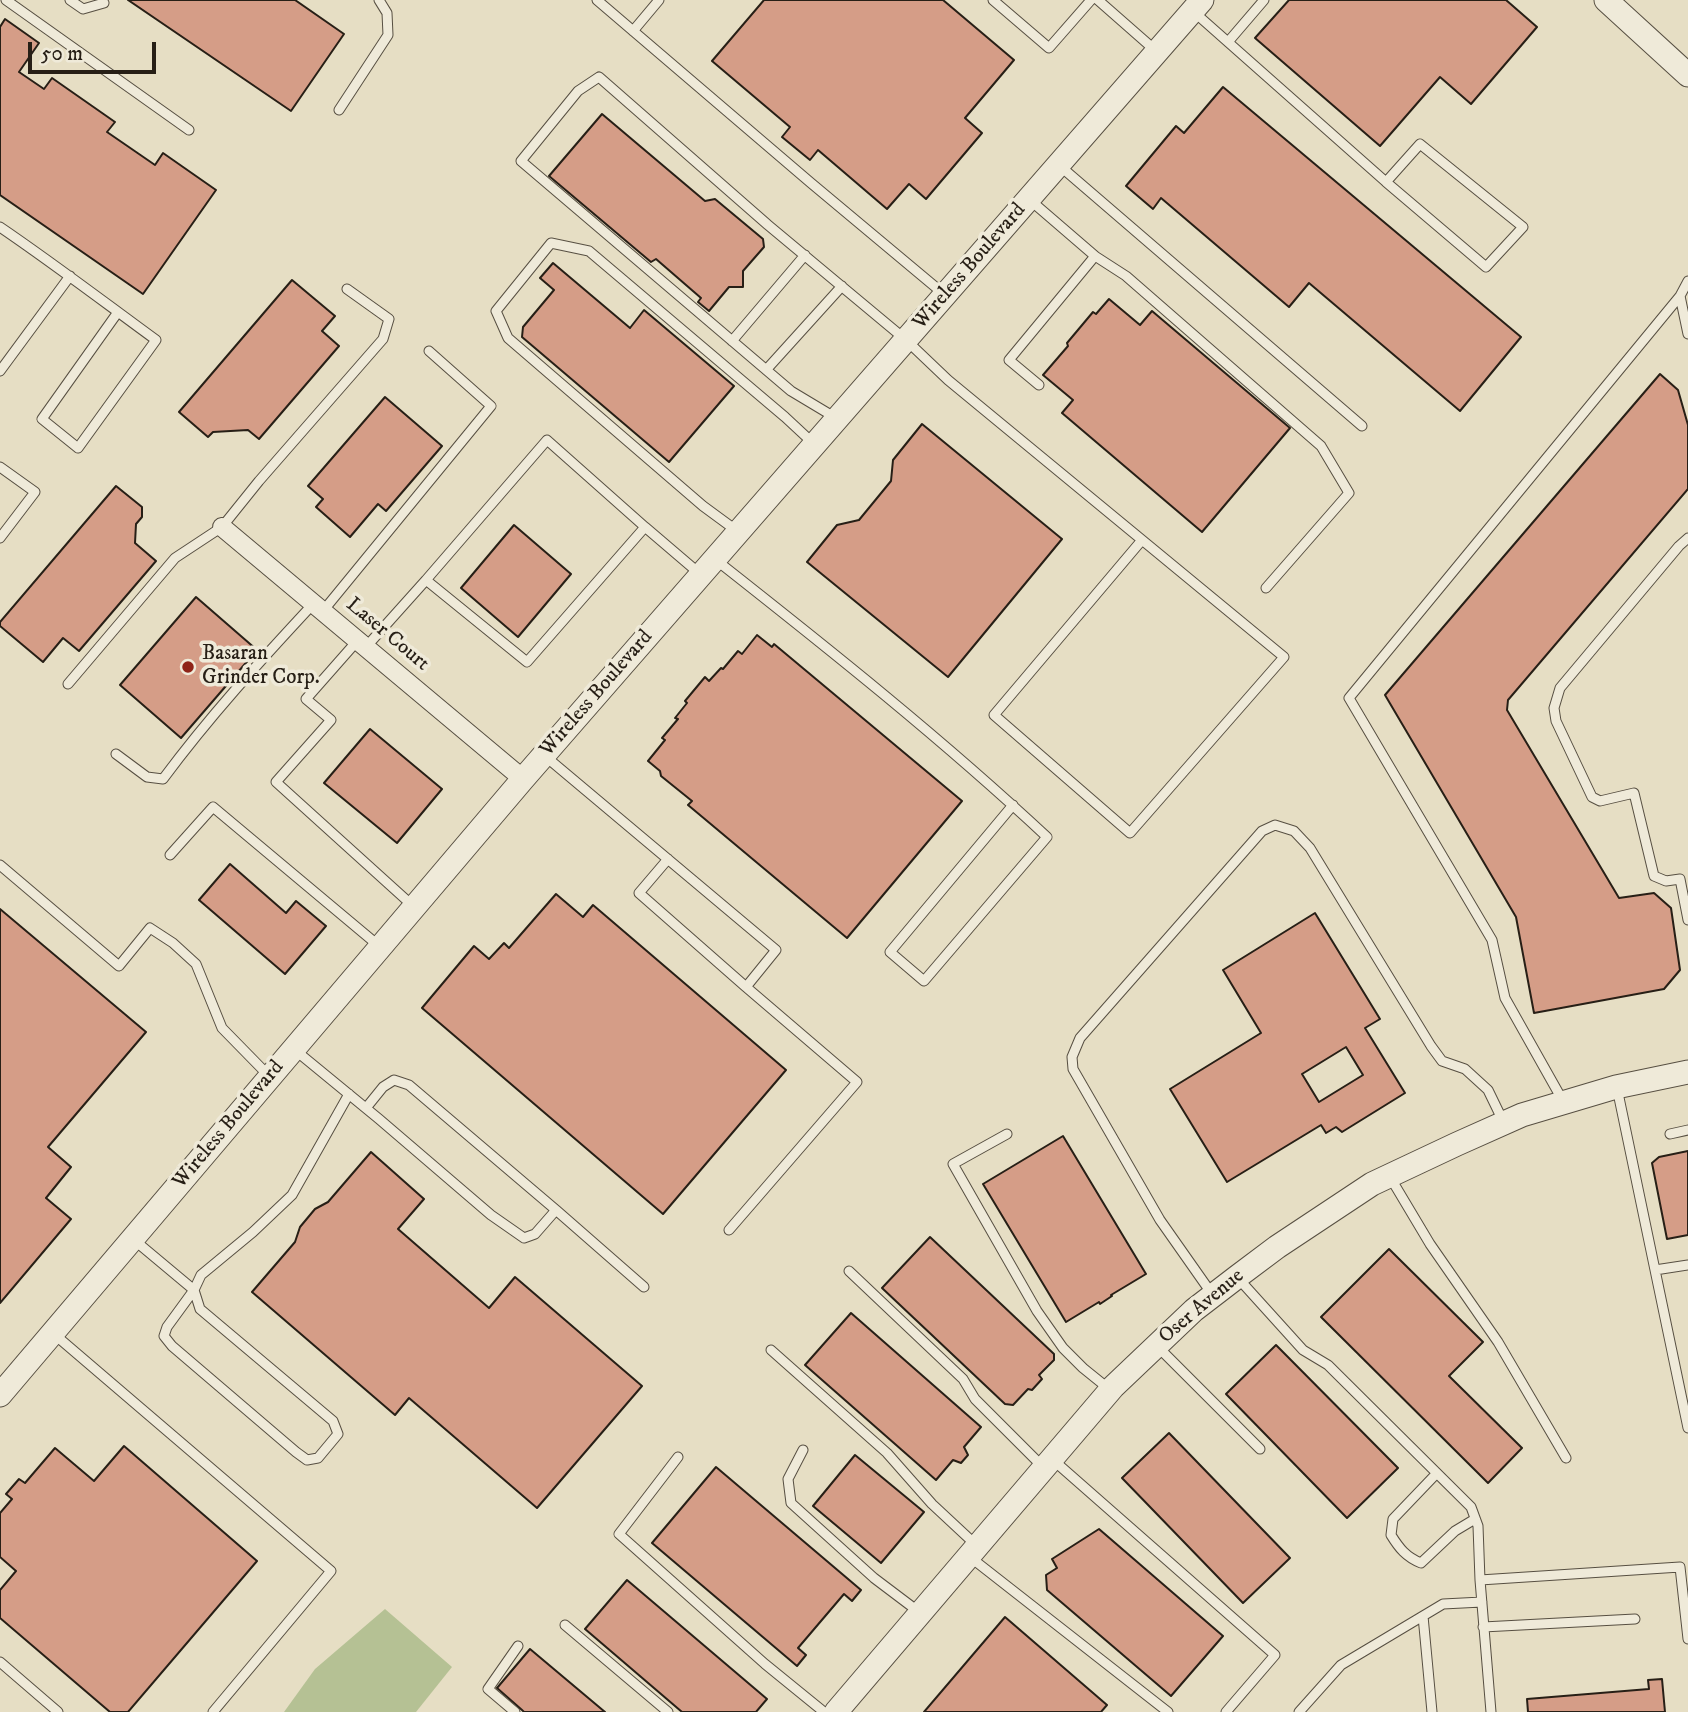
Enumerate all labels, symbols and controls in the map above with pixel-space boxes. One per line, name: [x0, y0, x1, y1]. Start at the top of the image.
scale bar: [32, 28, 159, 72]
text: 50 m: [41, 41, 83, 67]
street label: Wireless Boulevard: [908, 199, 1032, 335]
street label: Laser Court: [340, 593, 434, 677]
street label: Wireless Boulevard: [535, 626, 659, 762]
place label: Basaran Grinder Corp.: [202, 642, 320, 692]
marker: Basaran Grinder Corp.: [180, 659, 196, 675]
street label: Wireless Boulevard: [168, 1056, 290, 1194]
street label: Oser Avenue: [1154, 1264, 1250, 1350]

